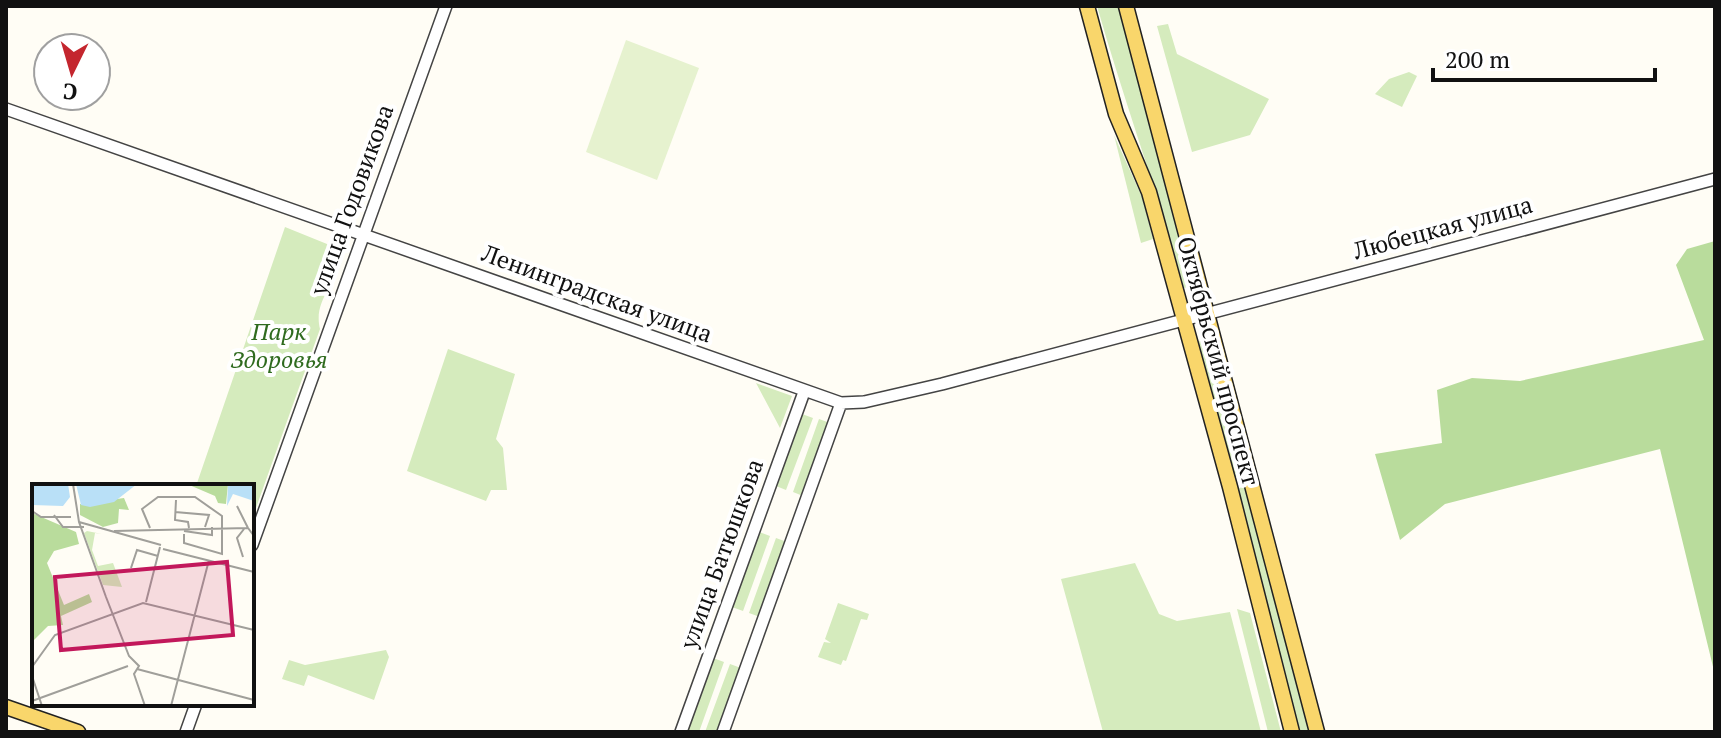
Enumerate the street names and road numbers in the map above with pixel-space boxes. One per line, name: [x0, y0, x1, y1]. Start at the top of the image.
street label: улица Годовикова: [301, 100, 400, 300]
street label: Любецкая улица: [1349, 188, 1536, 267]
street label: Октябрьский проспект: [1170, 233, 1268, 489]
street label: Ленинградская улица: [477, 236, 717, 350]
street label: улица Батюшкова: [671, 454, 770, 654]

